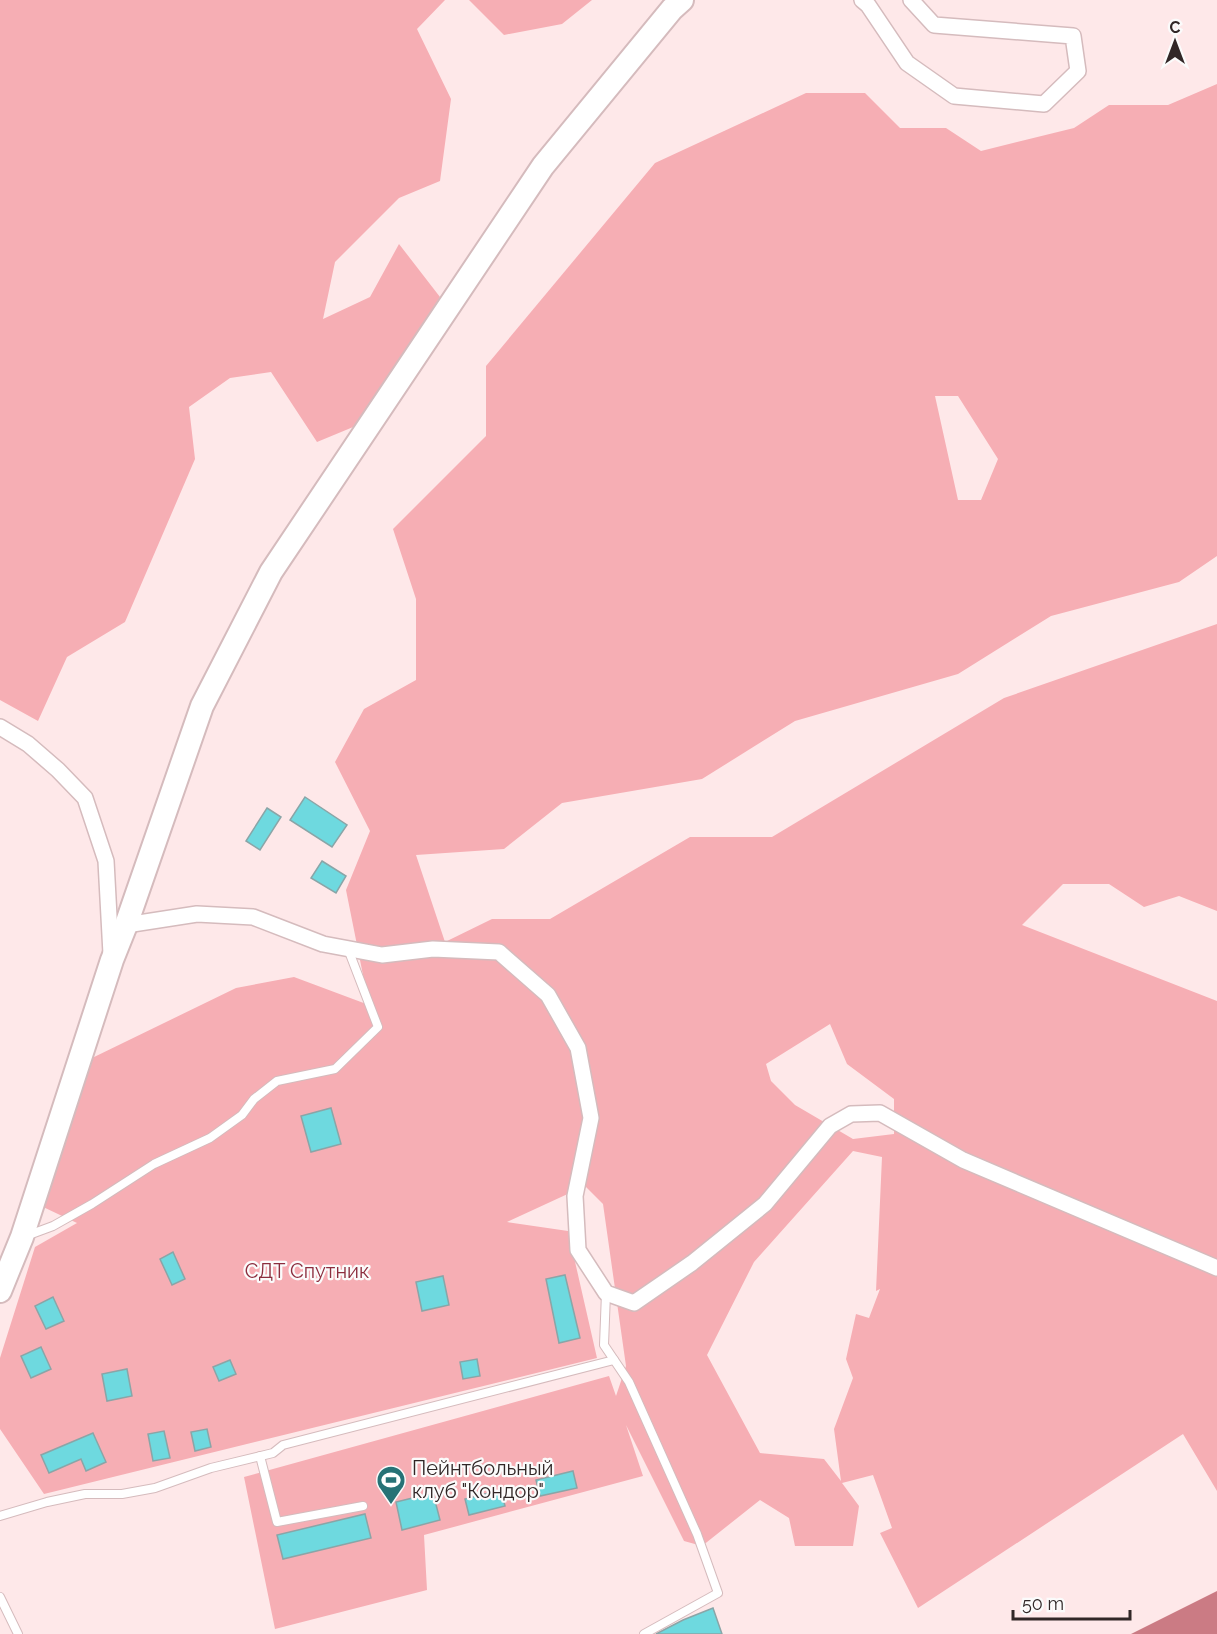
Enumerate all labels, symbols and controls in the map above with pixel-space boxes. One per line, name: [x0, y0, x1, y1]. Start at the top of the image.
north arrow: [1145, 12, 1205, 72]
text: С: [1170, 18, 1181, 37]
park label: СДТ Спутник: [245, 1259, 369, 1283]
place label: Пейнтбольный клуб "Кондор": [412, 1456, 553, 1503]
sports icon: Пейнтбольный клуб "Кондор": [375, 1464, 407, 1506]
scale bar: [1013, 1583, 1130, 1621]
text: 50 m: [1022, 1593, 1064, 1614]

